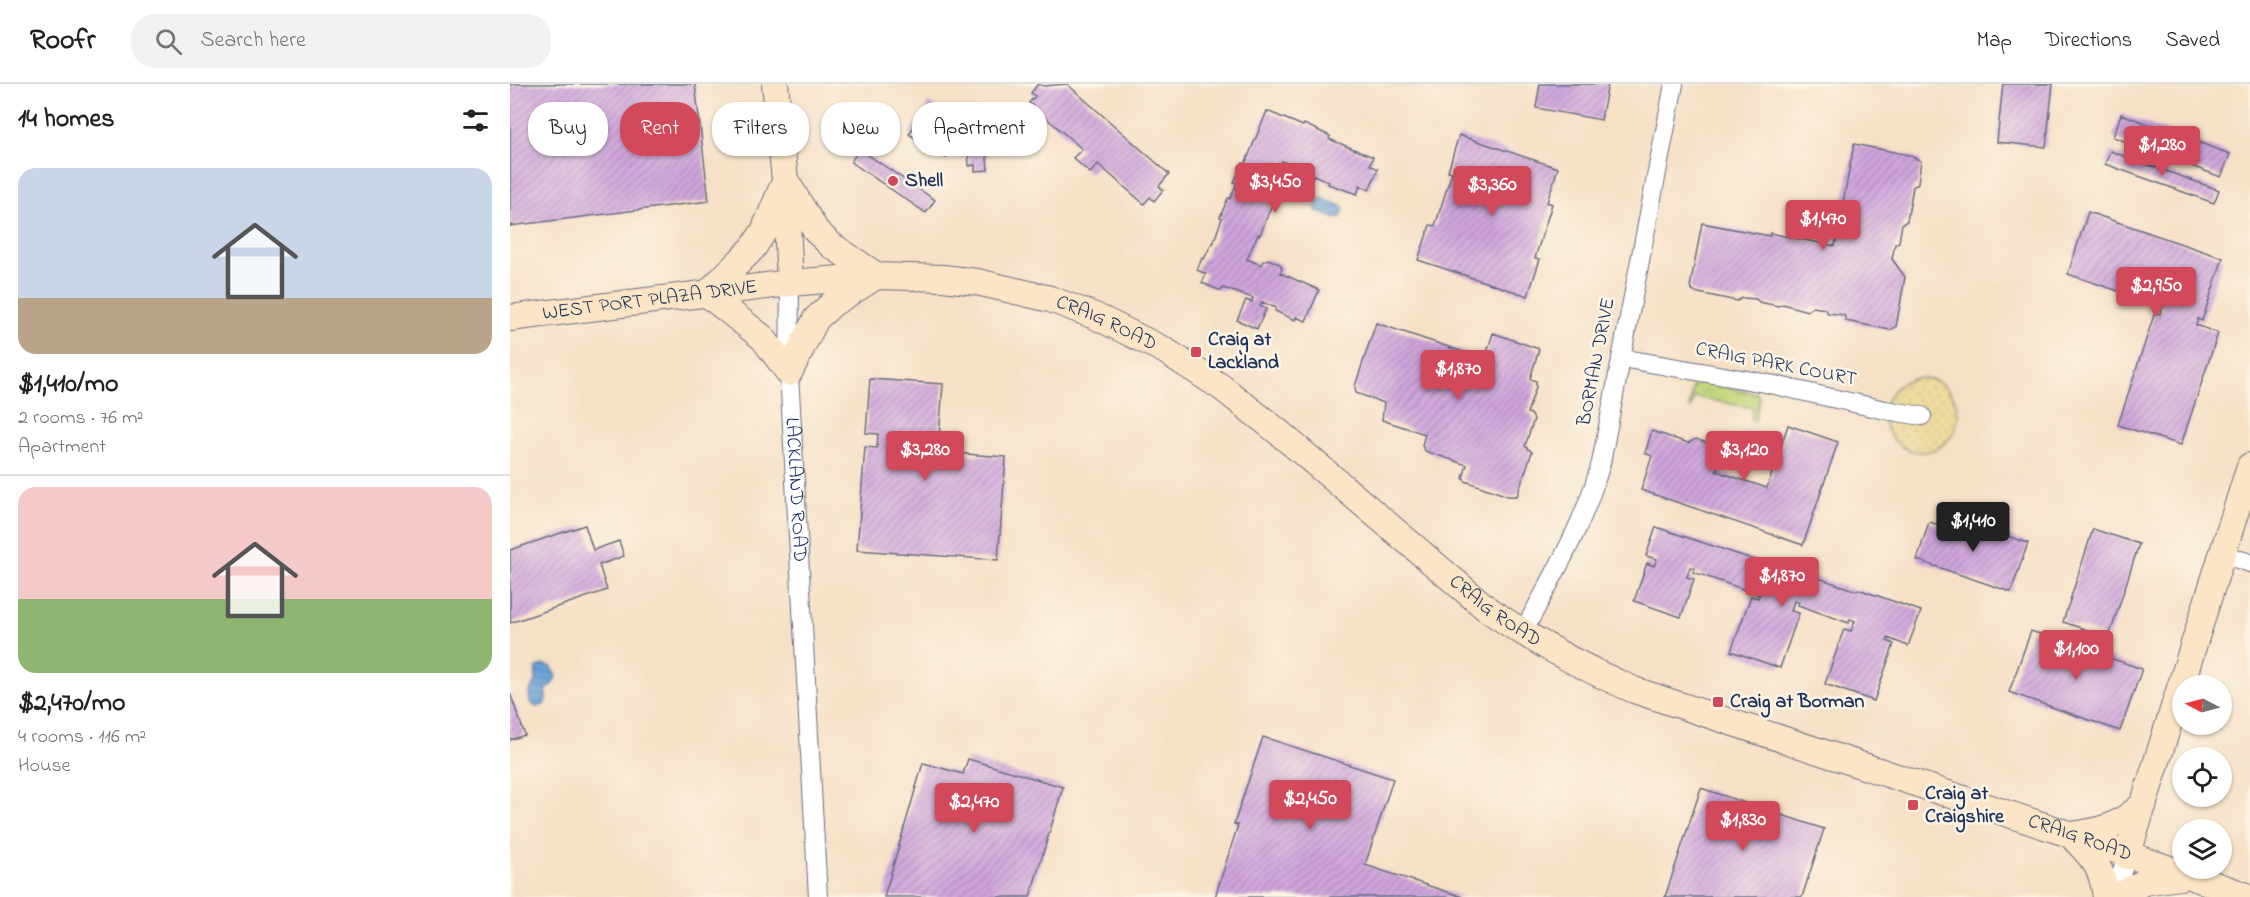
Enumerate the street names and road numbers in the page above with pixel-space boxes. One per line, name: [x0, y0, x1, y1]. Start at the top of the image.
street label: WEST PORT PLAZA DRIVE: [541, 273, 759, 328]
street label: CRAIG ROAD: [1052, 288, 1162, 359]
street label: BORMAN DRIVE: [1570, 295, 1624, 430]
street label: CRAIG PARK COURT: [1693, 335, 1859, 395]
street label: LACKLAND ROAD: [777, 417, 814, 563]
street label: CRAIG ROAD: [1442, 568, 1547, 655]
street label: CRAIG ROAD: [2024, 807, 2136, 869]

